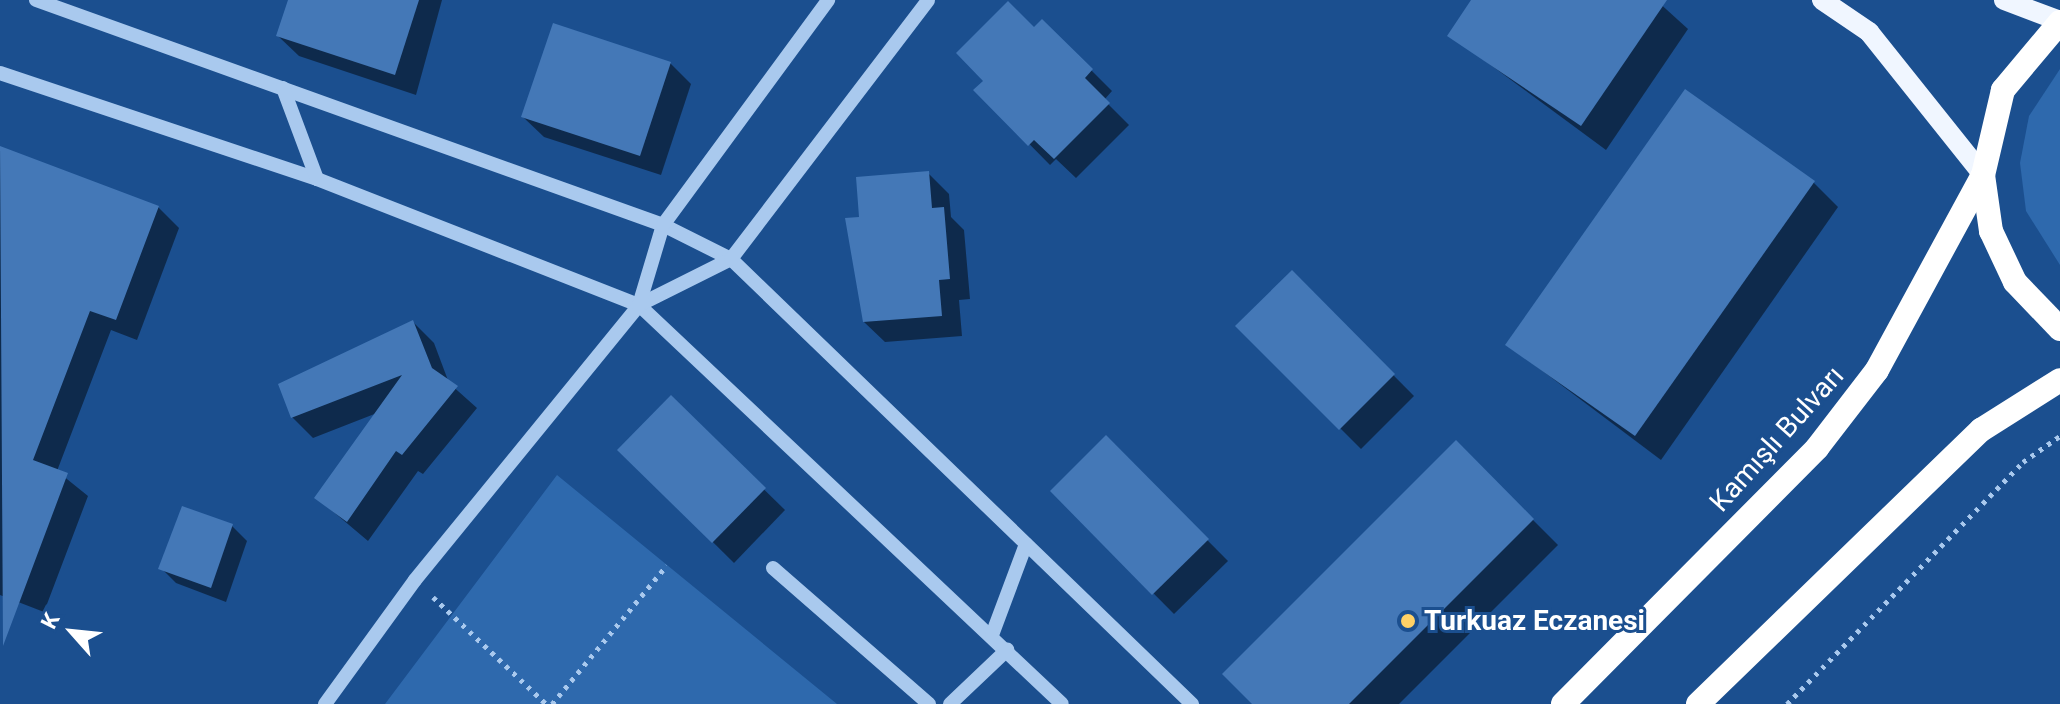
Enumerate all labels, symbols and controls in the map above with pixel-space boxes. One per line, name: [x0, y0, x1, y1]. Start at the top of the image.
street label: Kamışlı Bulvarı: [1703, 359, 1851, 519]
north arrow: [32, 592, 112, 672]
place label: Turkuaz Eczanesi: [1424, 604, 1645, 638]
text: K: [36, 609, 64, 633]
marker: Turkuaz Eczanesi: [1399, 612, 1417, 630]

